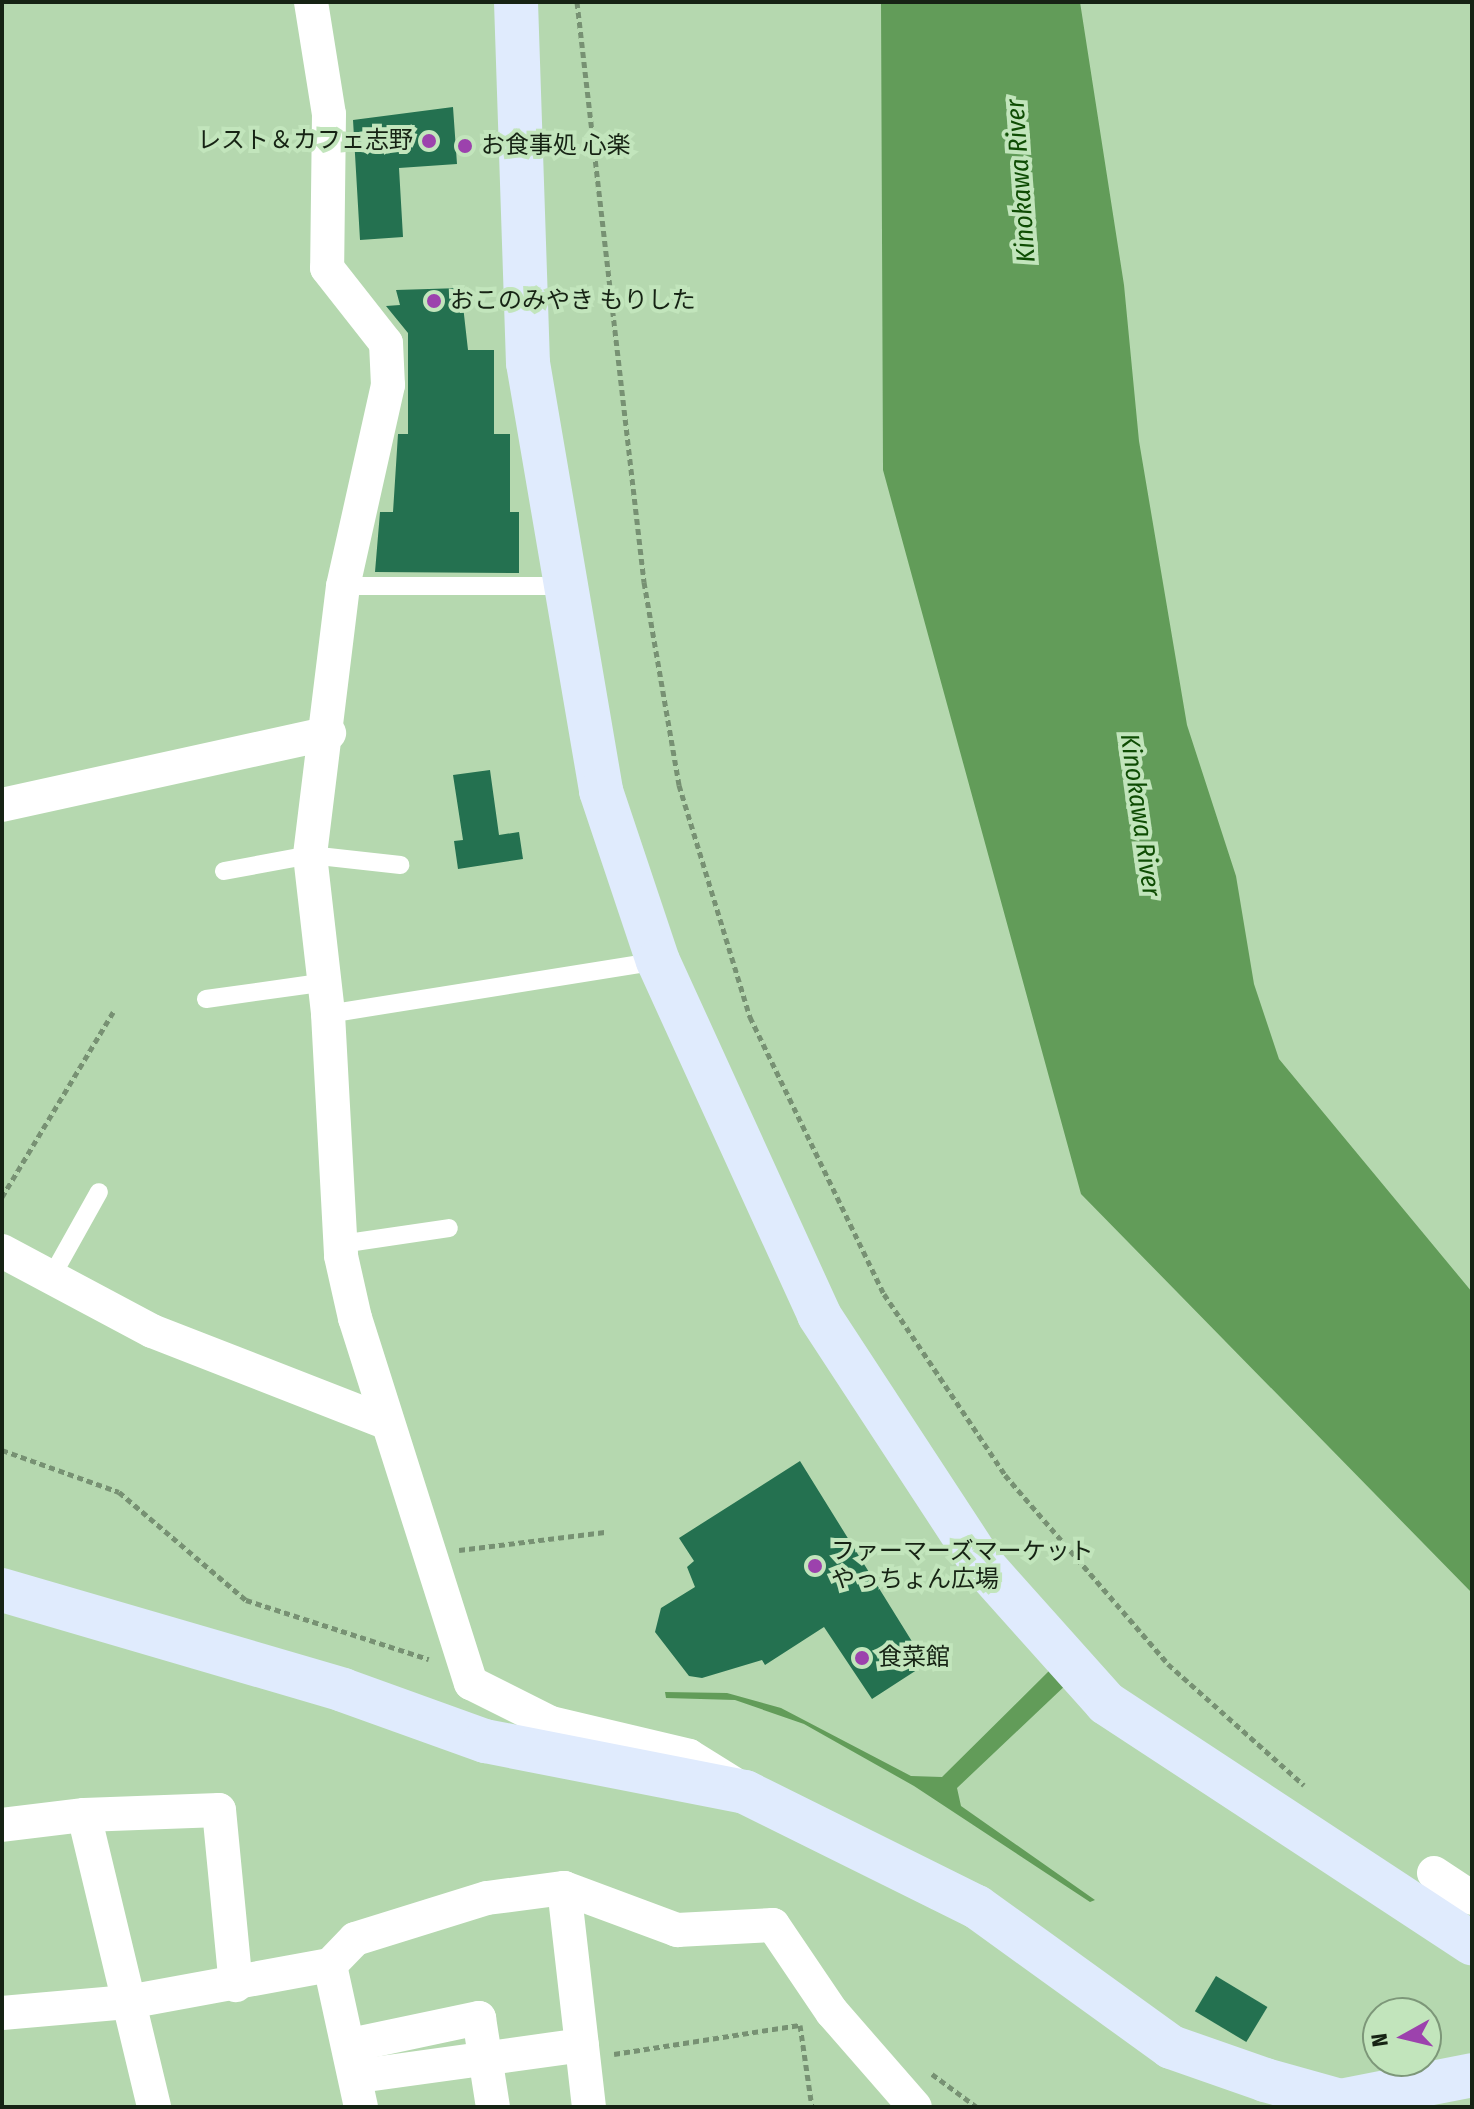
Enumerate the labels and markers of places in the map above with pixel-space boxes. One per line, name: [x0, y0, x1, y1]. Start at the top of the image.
place label: レスト＆カフェ志野: [197, 127, 413, 155]
marker: レスト＆カフェ志野: [420, 132, 438, 150]
place label: お食事処 心楽: [481, 132, 631, 160]
marker: お食事処 心楽: [456, 137, 474, 155]
place label: おこのみやき もりした: [450, 287, 696, 315]
marker: おこのみやき もりした: [425, 292, 443, 310]
place label: ファーマーズマーケット やっちょん広場: [831, 1538, 1095, 1594]
marker: ファーマーズマーケット やっちょん広場: [806, 1557, 824, 1575]
place label: 食菜館: [878, 1644, 950, 1672]
marker: 食菜館: [853, 1649, 871, 1667]

